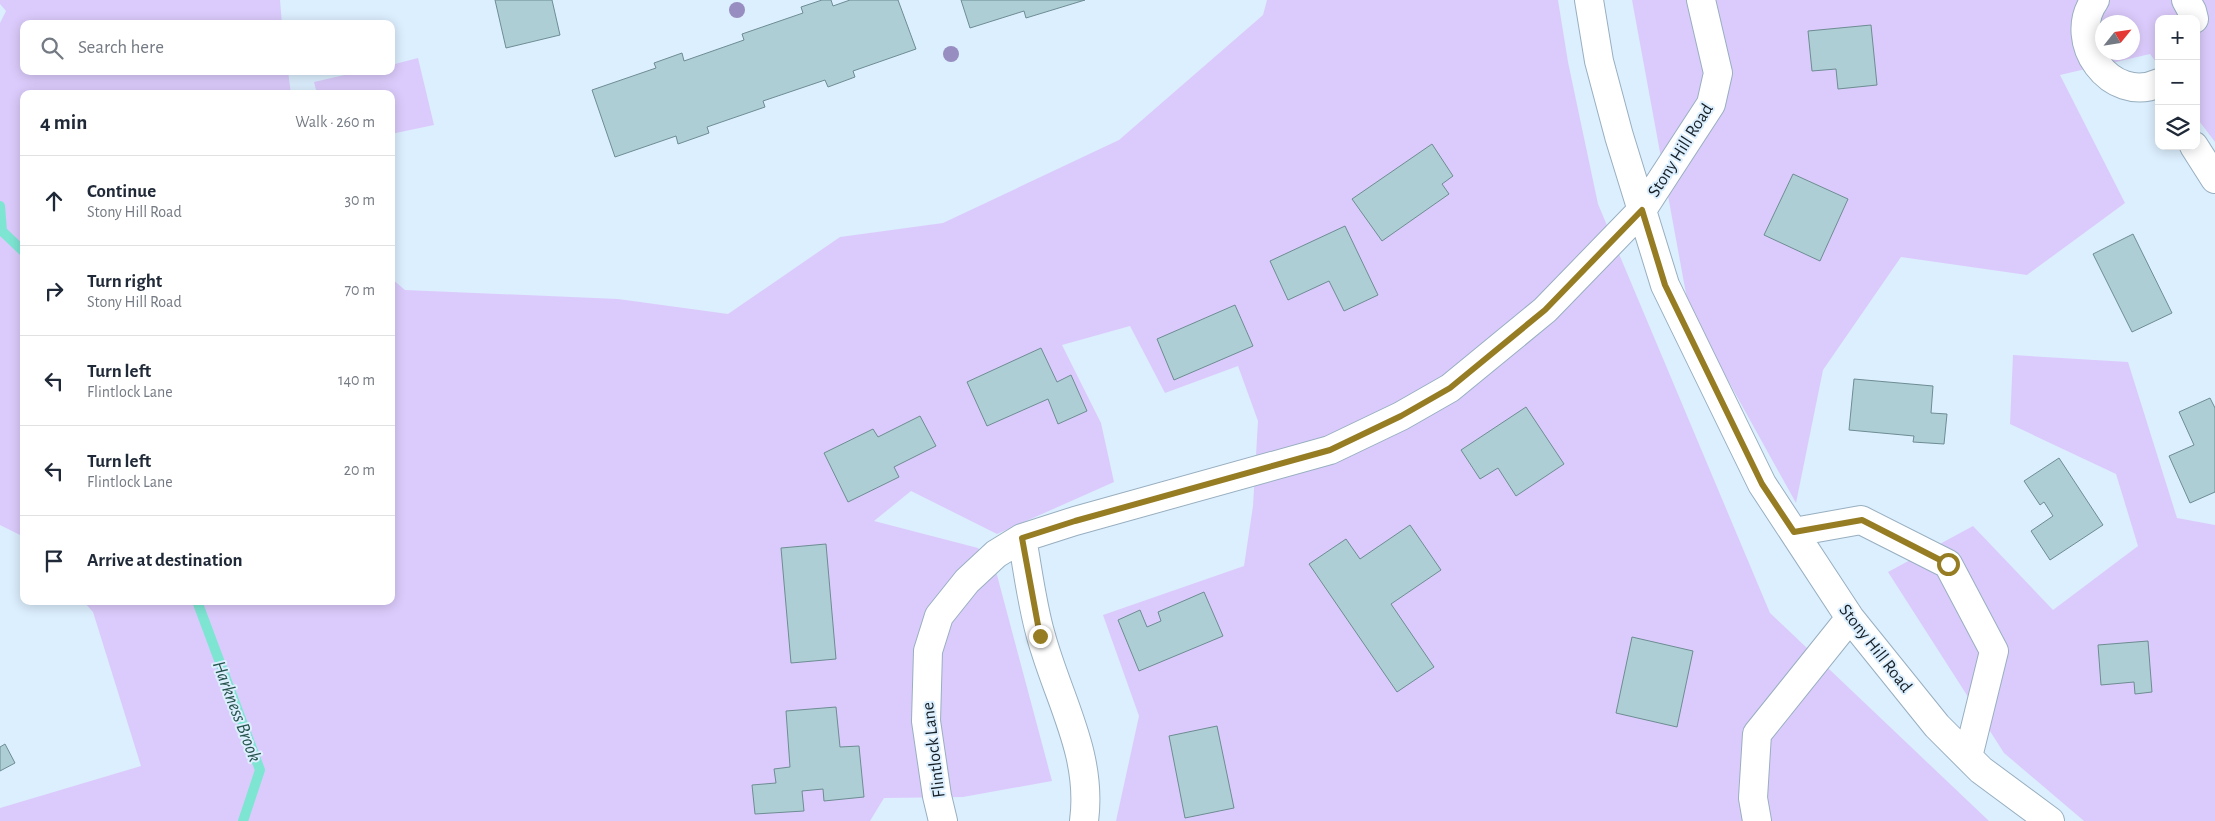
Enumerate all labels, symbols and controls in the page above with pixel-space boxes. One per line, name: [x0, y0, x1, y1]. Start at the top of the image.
north arrow: [2095, 15, 2140, 60]
map controls: [2155, 15, 2200, 150]
button: +: [2155, 15, 2200, 60]
search box: [20, 20, 395, 75]
icon: search: [38, 34, 66, 62]
text: Search here: [78, 38, 164, 57]
button: −: [2155, 60, 2200, 105]
street label: Stony Hill Road: [1645, 101, 1717, 200]
button: layers: [2155, 105, 2200, 150]
text: 4 min: [40, 112, 87, 133]
text: Walk · 260 m: [295, 114, 375, 130]
text: Continue: [87, 182, 156, 201]
icon: ahead: [40, 187, 68, 215]
text: 30 m: [345, 192, 375, 208]
text: Stony Hill Road: [87, 204, 182, 220]
text: Turn right: [87, 272, 162, 291]
icon: right: [40, 277, 68, 305]
text: 70 m: [344, 282, 375, 298]
text: Stony Hill Road: [87, 294, 182, 310]
text: Turn left: [87, 362, 151, 381]
icon: left: [40, 367, 68, 395]
text: 140 m: [338, 372, 375, 388]
text: Flintlock Lane: [87, 384, 173, 400]
text: Turn left: [87, 452, 151, 471]
icon: left: [40, 457, 68, 485]
text: 20 m: [344, 462, 375, 478]
text: Flintlock Lane: [87, 474, 173, 490]
icon: arrive: [40, 547, 68, 575]
text: Arrive at destination: [87, 551, 243, 570]
route start: [1937, 553, 1960, 576]
street label: Stony Hill Road: [1835, 601, 1915, 696]
route end: [1029, 625, 1052, 648]
water label: Harkness Brook: [209, 658, 265, 765]
street label: Flintlock Lane: [919, 701, 949, 799]

